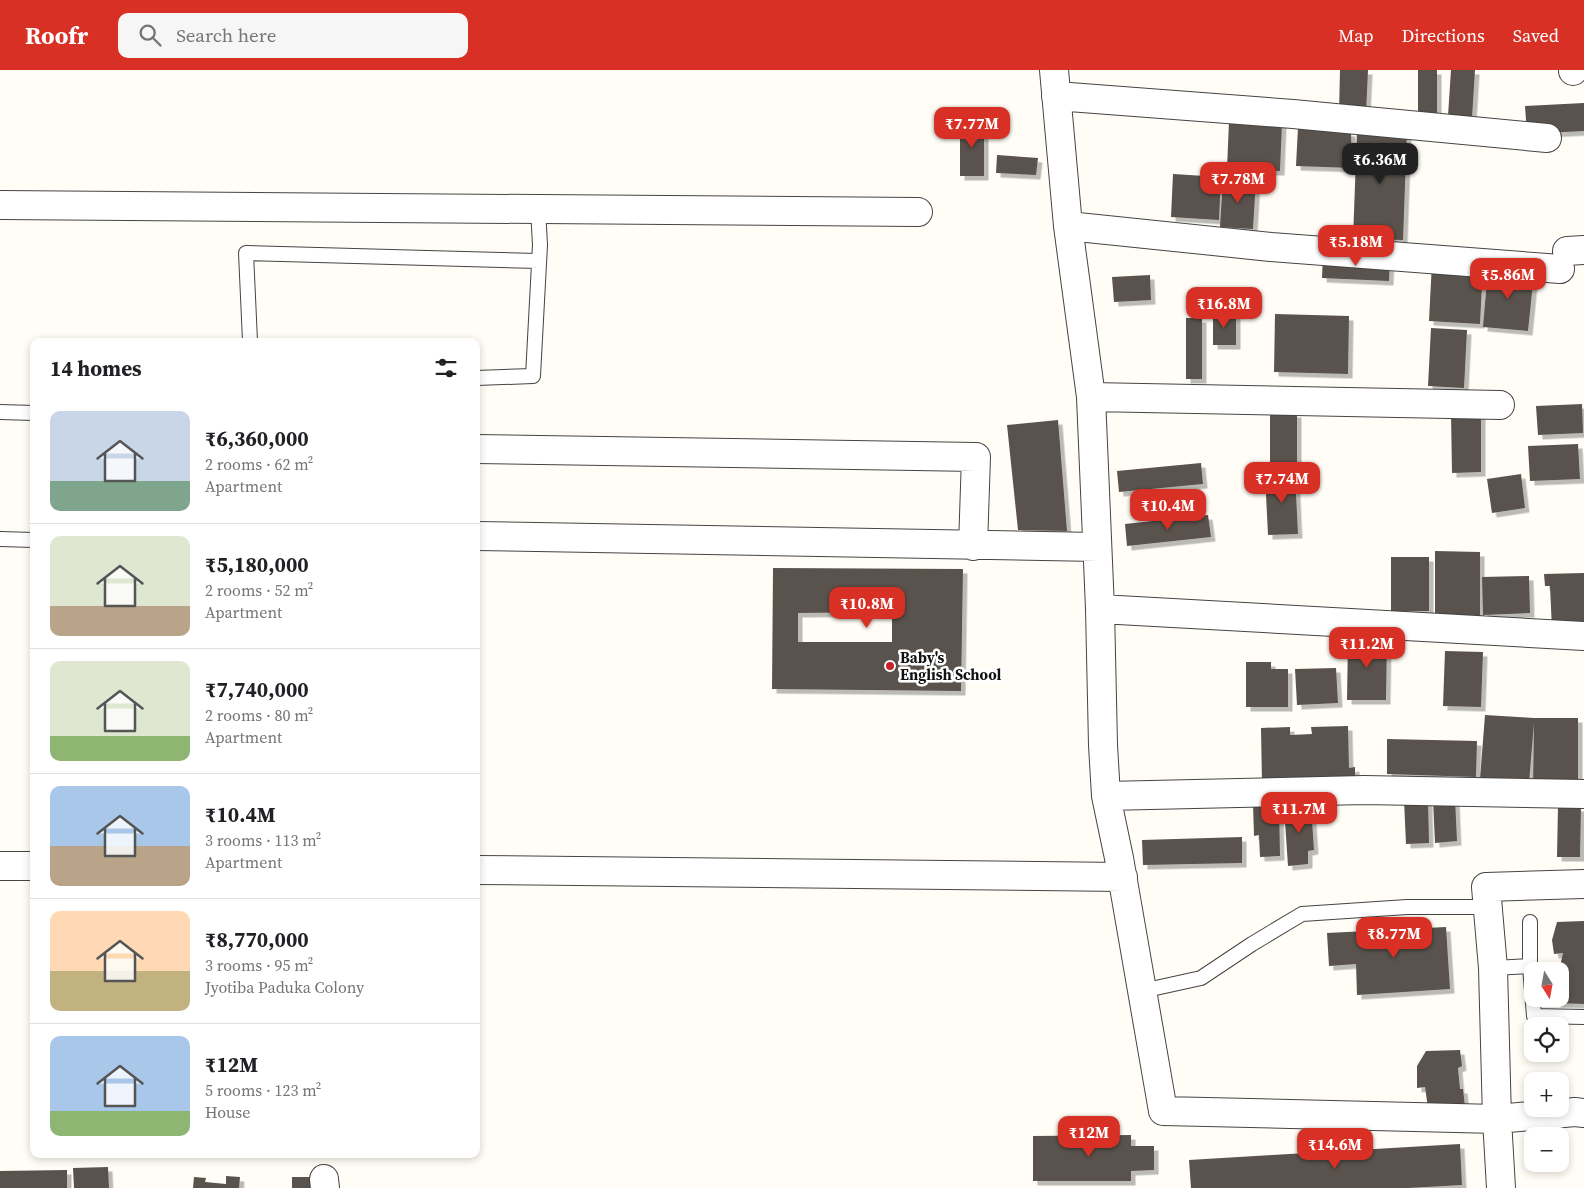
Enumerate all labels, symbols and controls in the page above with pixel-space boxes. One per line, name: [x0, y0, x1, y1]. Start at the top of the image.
search box: [118, 13, 468, 58]
text: Roofr: [25, 19, 88, 52]
icon: search: [136, 21, 164, 49]
text: Search here: [176, 22, 276, 48]
text: Map: [1338, 23, 1374, 48]
text: Directions: [1402, 23, 1485, 48]
text: Saved: [1513, 23, 1559, 48]
pin: ₹7.77M: [931, 106, 1013, 149]
text: ₹7.77M: [945, 112, 999, 134]
pin: ₹6.36M: [1339, 142, 1421, 185]
text: ₹6.36M: [1353, 148, 1407, 170]
pin: ₹7.78M: [1197, 162, 1279, 204]
text: ₹7.78M: [1211, 167, 1265, 189]
pin: ₹5.18M: [1315, 224, 1397, 267]
text: ₹5.18M: [1329, 230, 1383, 252]
pin: ₹5.86M: [1467, 258, 1549, 300]
text: ₹5.86M: [1481, 263, 1535, 285]
pin: ₹16.8M: [1183, 286, 1265, 329]
text: ₹16.8M: [1197, 292, 1251, 314]
text: 14 homes: [50, 354, 142, 383]
icon: filters: [432, 354, 460, 382]
text: ₹6,360,000: [205, 424, 309, 453]
icon: home: [90, 431, 150, 491]
text: 2 rooms · 62 m²: [205, 453, 313, 475]
pin: ₹7.74M: [1241, 462, 1323, 504]
text: ₹7.74M: [1255, 467, 1309, 489]
text: Apartment: [205, 475, 282, 497]
pin: ₹10.4M: [1127, 488, 1209, 531]
text: ₹10.4M: [1141, 494, 1195, 516]
text: ₹5,180,000: [205, 550, 309, 579]
icon: home: [90, 556, 150, 616]
text: 2 rooms · 52 m²: [205, 579, 313, 601]
pin: ₹10.8M: [826, 586, 908, 629]
text: ₹10.8M: [840, 592, 894, 614]
text: Apartment: [205, 601, 282, 623]
pin: ₹11.2M: [1326, 626, 1408, 669]
text: ₹11.2M: [1340, 632, 1394, 654]
place label: Baby's English School: [900, 647, 1002, 685]
marker: Baby's English School: [884, 660, 896, 672]
text: ₹7,740,000: [205, 675, 309, 704]
icon: home: [90, 681, 150, 741]
text: 2 rooms · 80 m²: [205, 704, 313, 726]
text: Apartment: [205, 726, 282, 748]
pin: ₹11.7M: [1258, 792, 1340, 834]
text: ₹11.7M: [1272, 797, 1326, 819]
text: ₹10.4M: [205, 800, 276, 829]
icon: home: [90, 806, 150, 866]
text: 3 rooms · 113 m²: [205, 829, 321, 851]
text: Apartment: [205, 851, 282, 873]
pin: ₹8.77M: [1353, 916, 1435, 959]
text: ₹8.77M: [1367, 922, 1421, 944]
text: ₹8,770,000: [205, 925, 309, 954]
icon: home: [90, 931, 150, 991]
text: 3 rooms · 95 m²: [205, 954, 313, 976]
north arrow: [1524, 962, 1569, 1008]
map controls: [1524, 962, 1569, 1172]
text: Jyotiba Paduka Colony: [205, 976, 364, 998]
button: locate: [1524, 1017, 1569, 1062]
text: ₹12M: [205, 1050, 258, 1079]
icon: home: [90, 1056, 150, 1116]
button: +: [1524, 1072, 1569, 1117]
text: 5 rooms · 123 m²: [205, 1079, 321, 1101]
text: House: [205, 1101, 250, 1123]
pin: ₹12M: [1059, 1116, 1119, 1158]
text: ₹12M: [1069, 1121, 1109, 1143]
button: −: [1524, 1127, 1569, 1172]
pin: ₹14.6M: [1294, 1128, 1376, 1170]
text: ₹14.6M: [1308, 1133, 1362, 1155]

